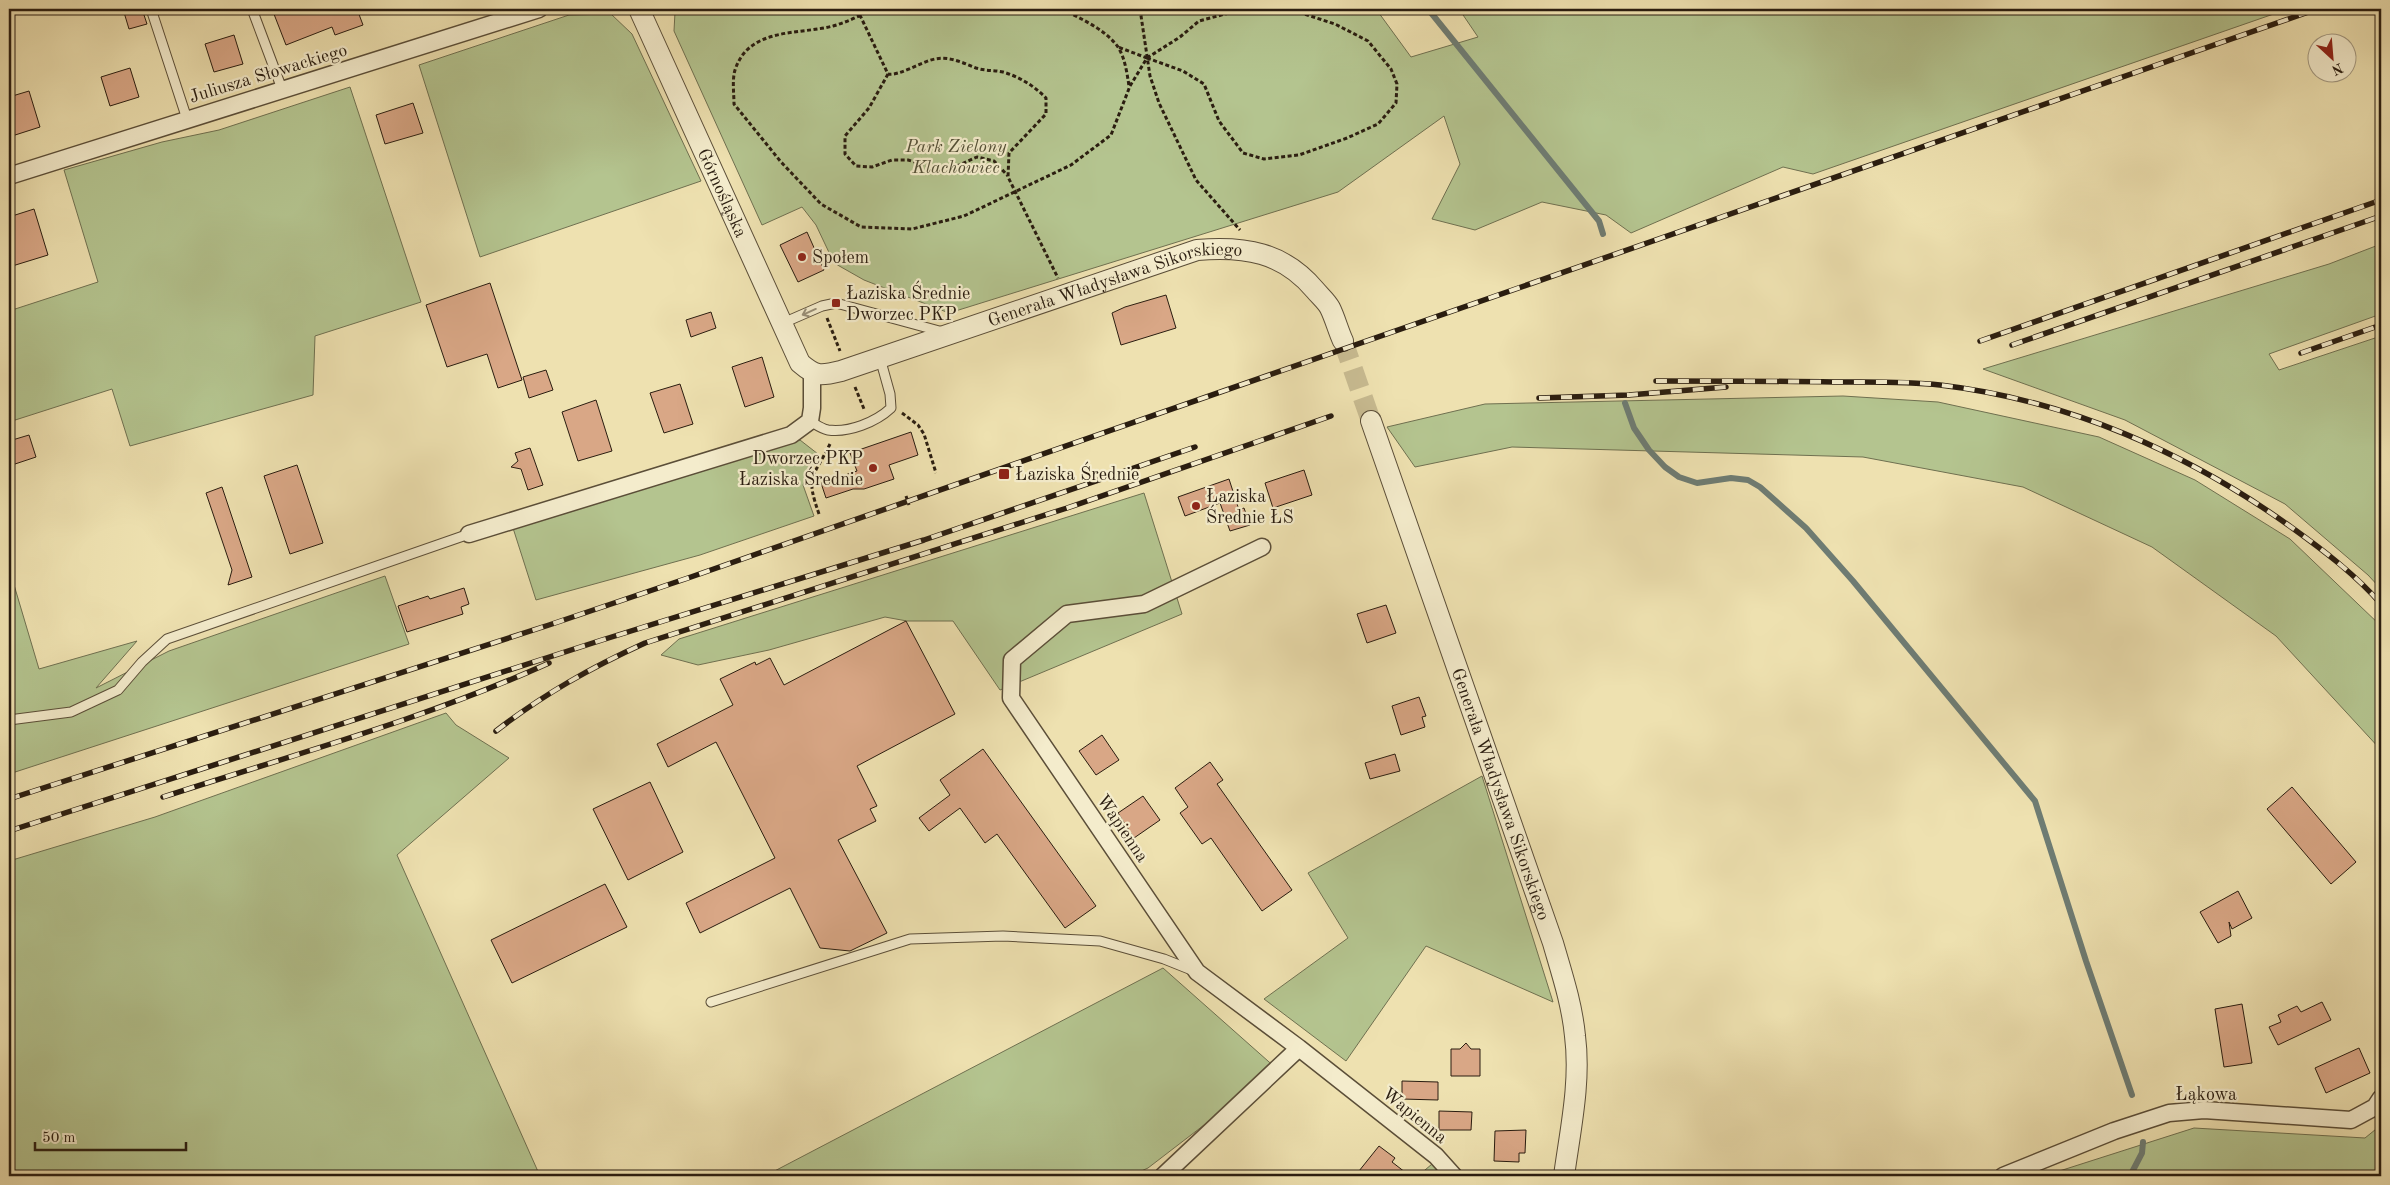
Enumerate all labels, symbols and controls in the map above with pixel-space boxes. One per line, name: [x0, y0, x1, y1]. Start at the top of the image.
north arrow: [2308, 32, 2358, 82]
street label: Juliusza Słowackiego: [187, 41, 350, 107]
text: N: [2329, 60, 2345, 78]
park label: Park Zielony Klachowiec: [905, 138, 1007, 177]
street label: Górnośląska: [694, 146, 750, 241]
street label: Generała Władysława Sikorskiego: [986, 241, 1243, 330]
place label: Społem: [812, 249, 869, 267]
marker: Społem: [796, 251, 808, 263]
place label: Łaziska Średnie Dworzec PKP: [846, 280, 970, 324]
marker: Łaziska Średnie Dworzec PKP: [830, 297, 842, 309]
one-way arrow: [802, 307, 817, 317]
place label: Dworzec PKP Łaziska Średnie: [739, 450, 863, 489]
place label: Łaziska Średnie: [1015, 461, 1139, 484]
marker: Dworzec PKP Łaziska Średnie: [867, 462, 879, 474]
marker: Łaziska Średnie: [997, 467, 1011, 481]
place label: Łaziska Średnie ŁS: [1206, 488, 1294, 527]
marker: Łaziska Średnie ŁS: [1190, 500, 1202, 512]
street label: Generała Władysława Sikorskiego: [1448, 666, 1552, 923]
street label: Wapienna: [1093, 791, 1151, 866]
street label: Wapienna: [1379, 1084, 1450, 1147]
street label: Łąkowa: [2175, 1086, 2237, 1104]
scale bar: [35, 1120, 186, 1152]
text: 50 m: [42, 1131, 76, 1146]

